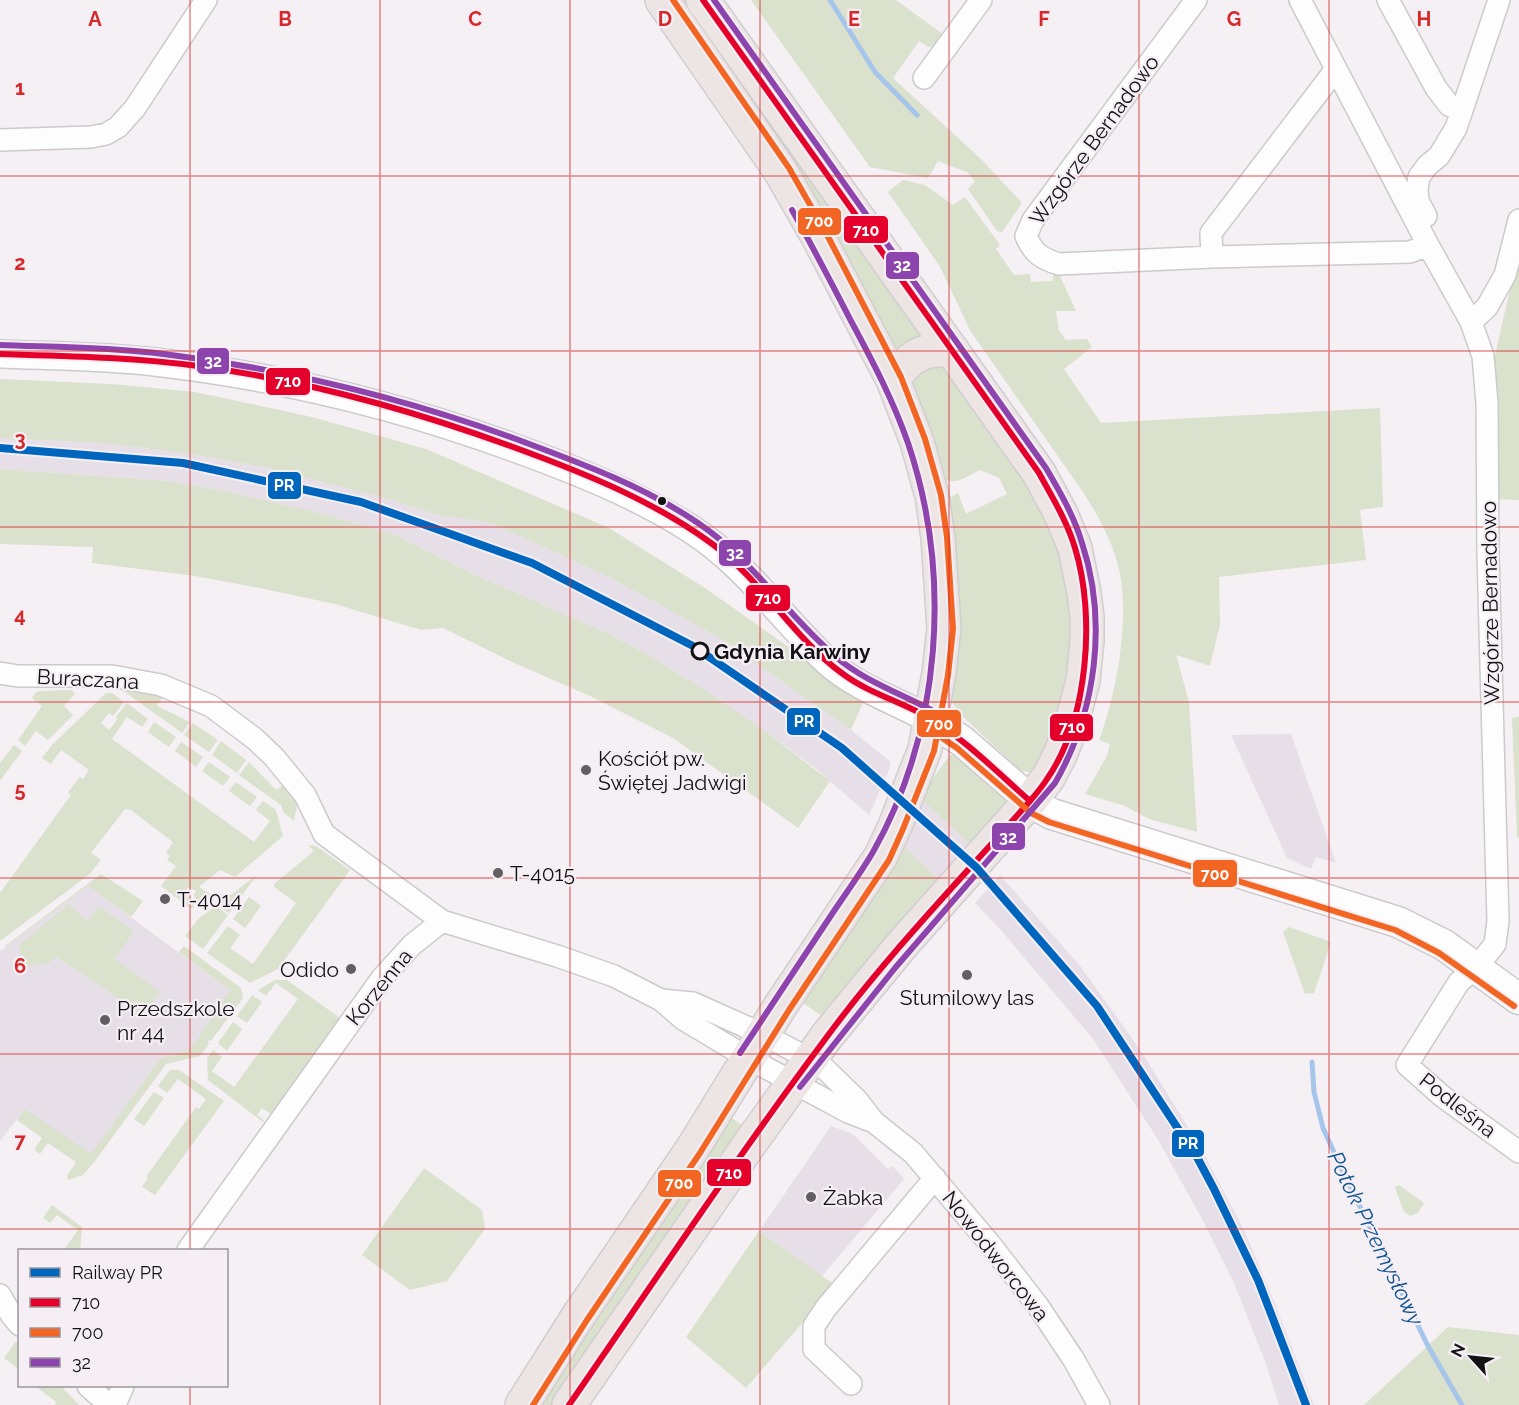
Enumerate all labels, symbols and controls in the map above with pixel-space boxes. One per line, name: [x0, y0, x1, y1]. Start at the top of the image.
text: A: [88, 7, 102, 31]
text: B: [278, 7, 292, 31]
text: C: [468, 7, 482, 31]
text: D: [658, 7, 672, 31]
text: E: [848, 7, 860, 31]
text: F: [1038, 7, 1050, 31]
text: G: [1227, 7, 1241, 31]
text: H: [1417, 7, 1431, 31]
street label: Wzgórze Bernadowo: [1024, 50, 1164, 230]
text: 1: [15, 76, 25, 100]
line badge: 700: [797, 207, 842, 236]
text: 700: [805, 212, 833, 231]
line badge: 710: [843, 215, 889, 244]
text: 710: [853, 221, 880, 240]
text: 2: [14, 251, 26, 275]
line badge: 32: [885, 251, 920, 280]
text: 32: [893, 256, 911, 275]
line badge: 32: [196, 347, 230, 375]
text: 32: [204, 352, 222, 371]
line badge: 710: [265, 367, 311, 396]
text: 710: [275, 372, 302, 391]
text: 3: [14, 427, 26, 451]
line badge: PR: [267, 471, 302, 500]
text: PR: [274, 476, 295, 495]
unlabelled marker: [656, 495, 668, 507]
street label: Wzgórze Bernadowo: [1476, 501, 1504, 705]
line badge: 32: [718, 539, 752, 567]
text: 32: [726, 544, 744, 563]
line badge: 710: [745, 584, 791, 612]
text: 710: [755, 589, 782, 608]
text: 4: [14, 603, 26, 627]
place label: Gdynia Karwiny: [714, 639, 871, 664]
marker: Gdynia Karwiny: [691, 642, 709, 660]
street label: Buraczana: [36, 664, 140, 694]
line badge: PR: [786, 707, 821, 736]
line badge: 700: [916, 709, 962, 738]
text: PR: [794, 712, 815, 731]
line badge: 710: [1049, 713, 1094, 742]
text: 700: [925, 715, 953, 734]
text: 710: [1059, 718, 1086, 737]
place label: Kościół pw. Świętej Jadwigi: [598, 746, 747, 795]
marker: Kościół pw. Świętej Jadwigi: [579, 763, 593, 777]
text: 5: [14, 778, 26, 802]
line badge: 32: [991, 822, 1026, 851]
text: 32: [999, 828, 1017, 847]
line badge: 700: [1192, 859, 1238, 888]
place label: T-4015: [510, 861, 575, 886]
text: 700: [1201, 865, 1229, 884]
marker: T-4015: [491, 866, 505, 880]
place label: T-4014: [177, 887, 242, 912]
marker: T-4014: [158, 892, 172, 906]
street label: Korzenna: [341, 944, 417, 1030]
text: 6: [14, 954, 26, 978]
place label: Odido: [280, 957, 339, 982]
marker: Odido: [344, 962, 358, 976]
marker: Stumilowy las: [960, 968, 974, 982]
place label: Stumilowy las: [900, 985, 1034, 1010]
place label: Przedszkole nr 44: [117, 996, 235, 1045]
marker: Przedszkole nr 44: [98, 1013, 112, 1027]
street label: Podleśna: [1415, 1067, 1501, 1143]
text: 7: [14, 1129, 26, 1153]
line badge: PR: [1171, 1129, 1205, 1158]
text: PR: [1178, 1134, 1199, 1153]
water label: Potok Przemysłowy: [1323, 1147, 1430, 1330]
line badge: 710: [706, 1158, 752, 1187]
text: 710: [716, 1164, 743, 1183]
line badge: 700: [657, 1169, 702, 1198]
text: 700: [665, 1174, 693, 1193]
place label: Żabka: [823, 1185, 883, 1210]
street label: Nowodworcowa: [937, 1186, 1055, 1326]
marker: Żabka: [804, 1190, 818, 1204]
legend: [18, 1249, 228, 1387]
text: Railway PR: [72, 1262, 163, 1283]
text: 710: [72, 1292, 100, 1313]
text: 700: [72, 1322, 104, 1343]
north arrow: [1441, 1327, 1501, 1387]
text: N: [1447, 1341, 1469, 1360]
text: 32: [72, 1352, 91, 1373]

